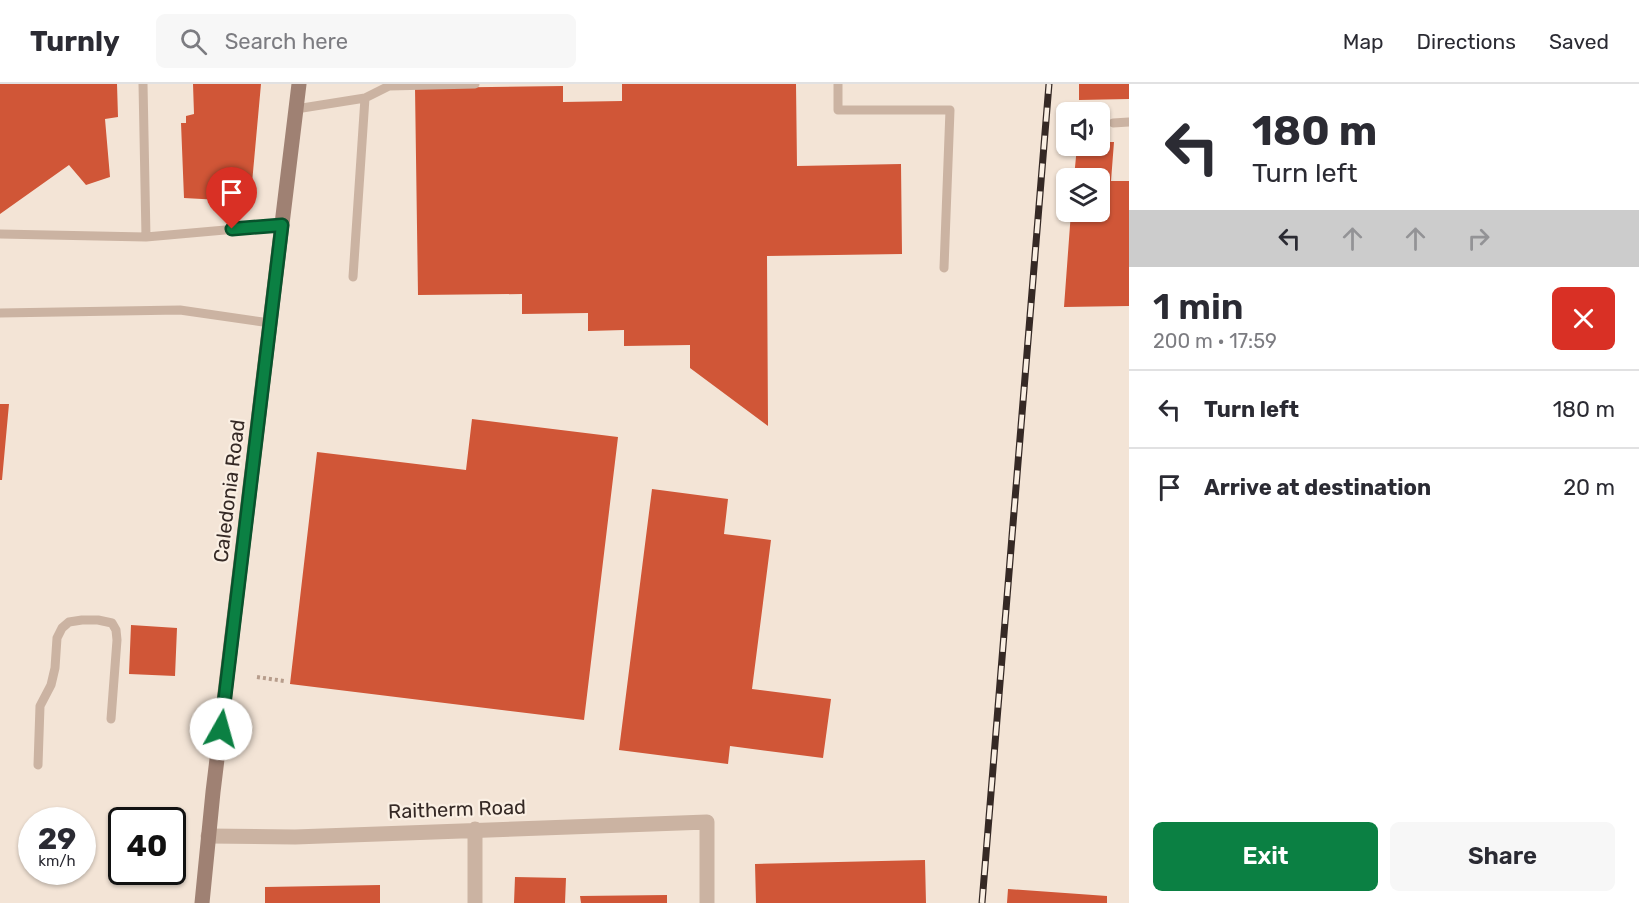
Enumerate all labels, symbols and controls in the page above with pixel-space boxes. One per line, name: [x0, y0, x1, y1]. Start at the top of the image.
search box: [156, 14, 576, 68]
text: Turnly: [30, 25, 120, 58]
icon: search: [177, 25, 210, 58]
text: Search here: [225, 28, 348, 55]
text: Map: [1343, 29, 1384, 54]
text: Directions: [1417, 29, 1516, 54]
text: Saved: [1549, 29, 1609, 54]
map controls: [1056, 102, 1110, 222]
button: sound: [1056, 102, 1110, 156]
text: 180 m: [1252, 106, 1377, 156]
icon: left: [1153, 108, 1231, 186]
text: Turn left: [1252, 157, 1357, 189]
pin: [206, 167, 257, 229]
button: layers: [1056, 168, 1110, 222]
icon: arrive: [215, 176, 248, 209]
icon: left: [1273, 222, 1306, 255]
icon: ahead: [1336, 222, 1369, 255]
icon: ahead: [1399, 222, 1432, 255]
icon: right: [1462, 222, 1495, 255]
text: 1 min: [1153, 285, 1244, 328]
button: close: [1552, 287, 1615, 350]
text: 200 m · 17:59: [1153, 329, 1277, 353]
icon: left: [1153, 393, 1186, 426]
text: Turn left: [1204, 396, 1299, 423]
text: 180 m: [1553, 396, 1615, 423]
street label: Caledonia Road: [208, 418, 250, 564]
icon: arrive: [1153, 471, 1186, 504]
text: Arrive at destination: [1204, 474, 1431, 501]
text: 20 m: [1563, 474, 1615, 501]
position arrow: [189, 697, 253, 761]
street label: Raitherm Road: [388, 795, 526, 823]
speed limit sign: 40: [108, 807, 186, 885]
text: 29: [38, 821, 76, 857]
button: Exit: [1153, 822, 1378, 891]
button: Share: [1390, 822, 1615, 891]
text: km/h: [38, 852, 76, 870]

